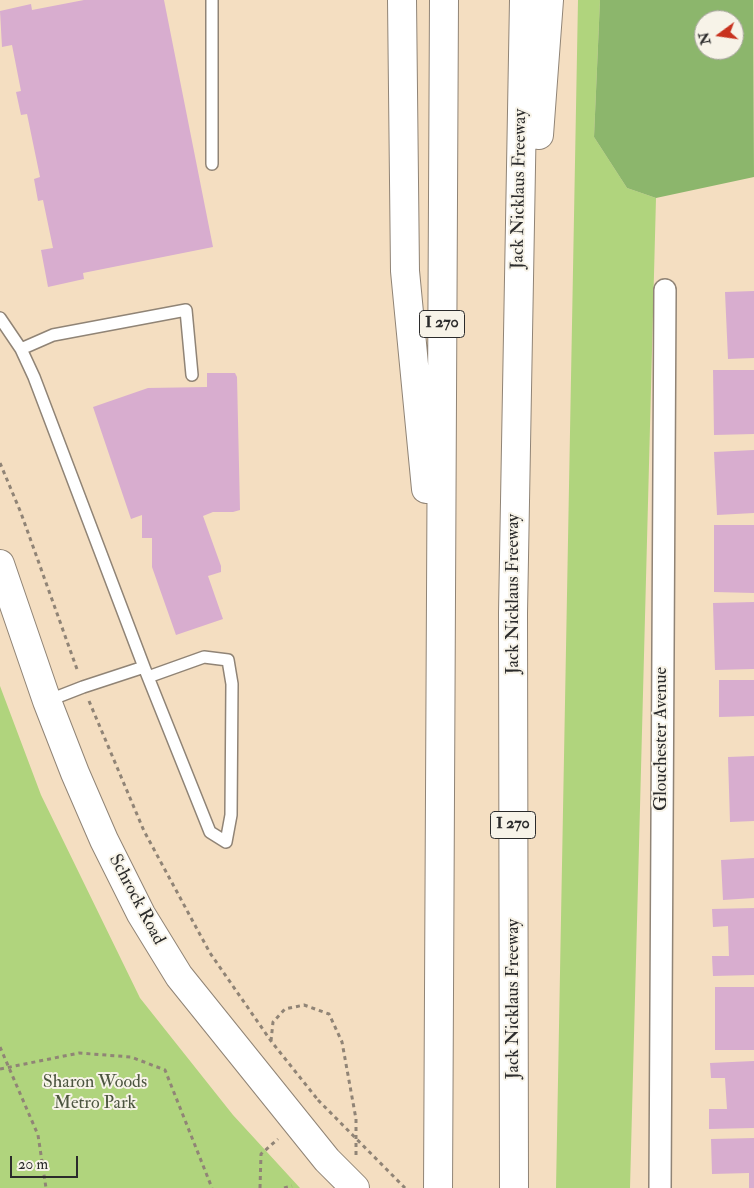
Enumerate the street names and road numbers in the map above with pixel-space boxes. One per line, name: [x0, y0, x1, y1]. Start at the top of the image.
street label: Jack Nicklaus Freeway: [508, 109, 532, 269]
road number: I 270: [420, 310, 464, 338]
street label: Jack Nicklaus Freeway: [503, 514, 525, 674]
street label: Glouchester Avenue: [651, 667, 673, 811]
road number: I 270: [490, 812, 536, 838]
street label: Schrock Road: [103, 851, 169, 949]
street label: Jack Nicklaus Freeway: [503, 919, 525, 1079]

